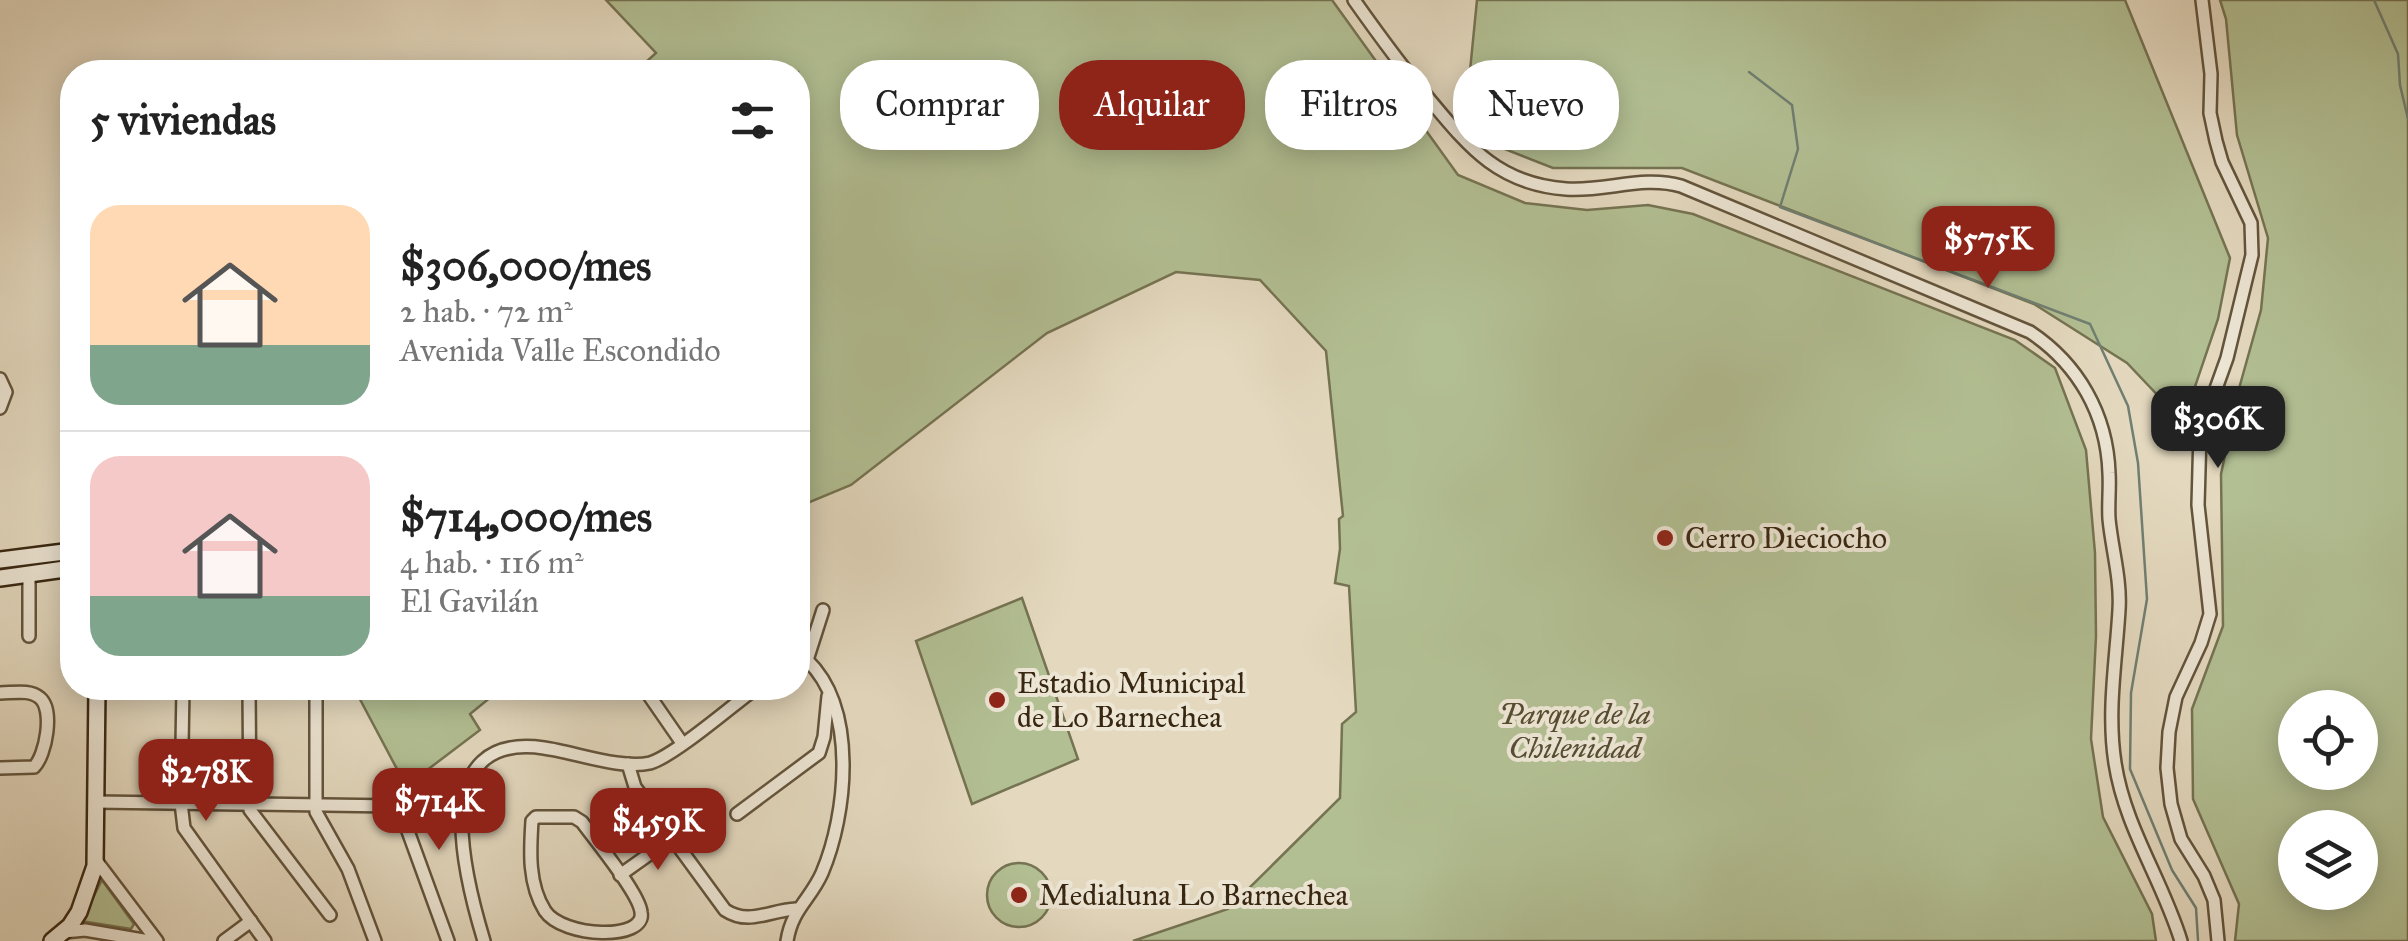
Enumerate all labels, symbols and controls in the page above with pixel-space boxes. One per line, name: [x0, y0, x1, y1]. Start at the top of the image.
chip: Comprar: [840, 60, 1039, 150]
chip: Alquilar: [1059, 60, 1245, 150]
chip: Filtros: [1265, 60, 1433, 150]
chip: Nuevo: [1453, 60, 1619, 150]
icon: filters: [725, 93, 780, 148]
text: 5 viviendas: [90, 94, 276, 146]
pin: $575K: [1918, 206, 2058, 291]
text: $575K: [1944, 219, 2032, 258]
text: $306,000/mes: [400, 240, 651, 292]
icon: home: [170, 245, 290, 365]
text: 2 hab. · 72 m²: [400, 292, 573, 331]
text: Avenida Valle Escondido: [400, 331, 721, 370]
pin: $306K: [2148, 386, 2288, 471]
text: $306K: [2173, 399, 2263, 438]
text: $714,000/mes: [400, 491, 652, 543]
icon: home: [170, 496, 290, 616]
place label: Cerro Dieciocho: [1685, 520, 1887, 556]
marker: Cerro Dieciocho: [1654, 527, 1676, 549]
text: 4 hab. · 116 m²: [400, 543, 584, 582]
text: El Gavilán: [400, 582, 539, 621]
place label: Estadio Municipal de Lo Barnechea: [1017, 665, 1246, 735]
marker: Estadio Municipal de Lo Barnechea: [986, 689, 1008, 711]
map controls: [2278, 690, 2378, 910]
button: locate: [2278, 690, 2378, 790]
park label: Parque de la Chilenidad: [1499, 696, 1651, 766]
pin: $278K: [136, 739, 276, 824]
text: $278K: [161, 752, 251, 791]
pin: $714K: [369, 768, 509, 853]
text: $714K: [394, 781, 484, 820]
pin: $459K: [588, 788, 728, 873]
text: $459K: [612, 801, 704, 840]
button: layers: [2278, 810, 2378, 910]
place label: Medialuna Lo Barnechea: [1039, 877, 1349, 913]
marker: Medialuna Lo Barnechea: [1008, 884, 1030, 906]

